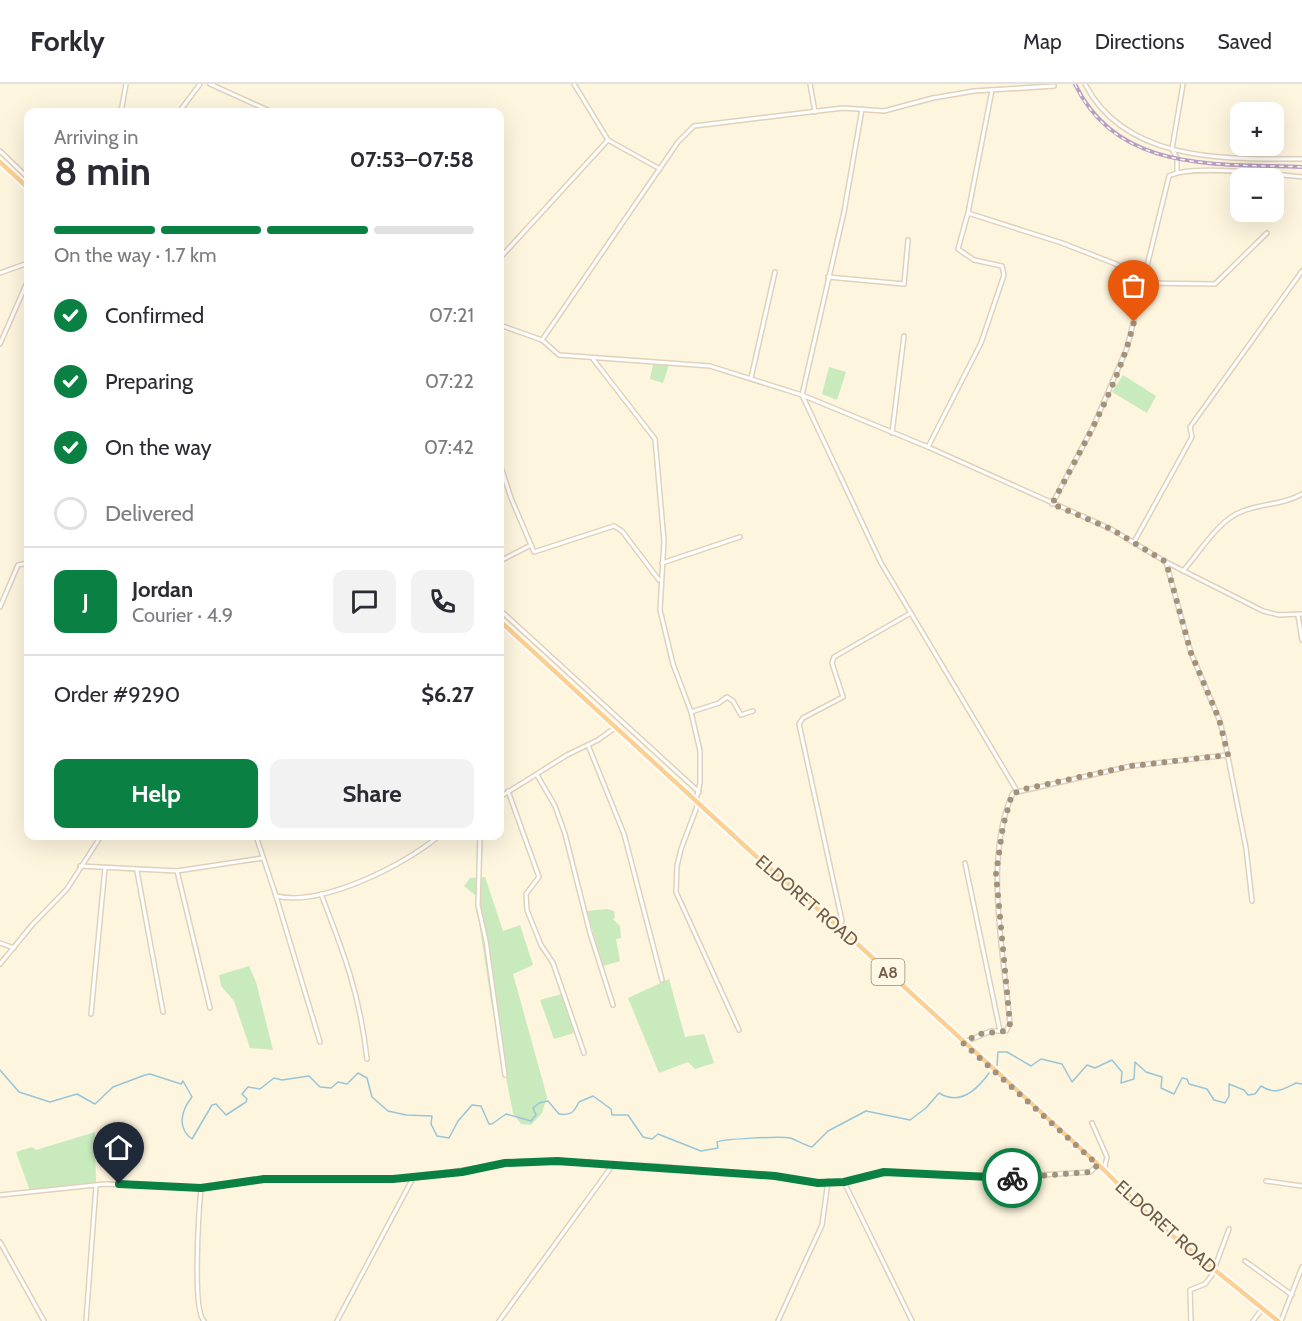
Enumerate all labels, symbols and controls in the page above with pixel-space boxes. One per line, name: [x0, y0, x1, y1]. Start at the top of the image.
text: Forkly: [30, 24, 105, 58]
text: Map: [1023, 29, 1062, 54]
text: Directions: [1095, 29, 1184, 54]
text: Saved: [1217, 29, 1272, 54]
map controls: [1230, 102, 1284, 222]
button: +: [1230, 102, 1284, 156]
text: Arriving in: [54, 125, 138, 149]
text: 07:53–07:58: [350, 146, 474, 173]
text: 8 min: [54, 147, 151, 195]
button: −: [1230, 168, 1284, 222]
text: On the way · 1.7 km: [54, 243, 216, 267]
pin: [1108, 260, 1159, 322]
icon: bag: [1117, 269, 1150, 302]
icon: check: [54, 299, 87, 332]
text: Confirmed: [105, 302, 204, 329]
text: 07:21: [429, 303, 474, 327]
icon: check: [54, 365, 87, 398]
text: Preparing: [105, 368, 193, 395]
text: 07:22: [425, 369, 474, 393]
icon: check: [54, 431, 87, 464]
text: On the way: [105, 434, 212, 461]
text: 07:42: [424, 435, 474, 459]
text: Delivered: [105, 500, 194, 527]
button: chat: [333, 570, 396, 633]
button: phone: [411, 570, 474, 633]
text: Jordan: [132, 576, 193, 603]
text: J: [82, 588, 89, 615]
text: Courier · 4.9: [132, 603, 233, 627]
text: Order #9290: [54, 681, 180, 708]
text: $6.27: [421, 681, 474, 708]
button: Help: [54, 759, 258, 828]
button: Share: [270, 759, 474, 828]
street label: ELDORET ROAD: [751, 850, 863, 952]
road number: A8: [872, 959, 904, 985]
pin: [93, 1122, 144, 1184]
icon: home: [102, 1131, 135, 1164]
courier: [982, 1148, 1042, 1208]
icon: bike: [996, 1162, 1029, 1195]
street label: ELDORET ROAD: [1111, 1176, 1221, 1278]

